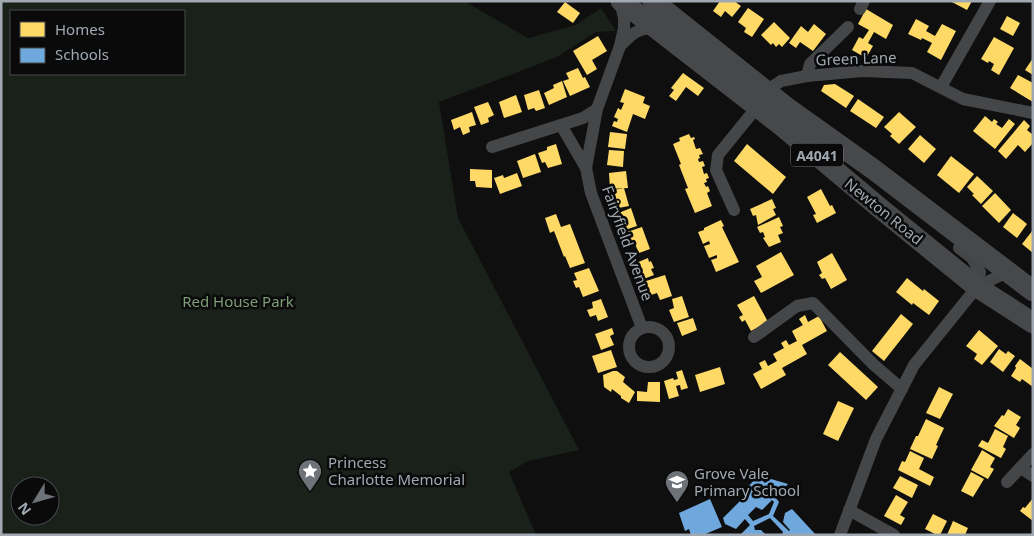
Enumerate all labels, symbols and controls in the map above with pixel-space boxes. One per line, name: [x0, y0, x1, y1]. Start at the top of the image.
legend: [10, 10, 185, 75]
text: Homes: [55, 19, 105, 39]
text: Schools: [55, 44, 109, 64]
street label: Green Lane: [815, 47, 897, 69]
road number: A4041: [791, 144, 843, 166]
street label: Newton Road: [841, 173, 927, 249]
street label: Fairyfield Avenue: [598, 183, 658, 303]
park label: Red House Park: [182, 291, 294, 311]
place label: Princess Charlotte Memorial: [328, 452, 465, 489]
place icon: Princess Charlotte Memorial: [297, 458, 323, 492]
place label: Grove Vale Primary School: [694, 463, 800, 500]
school or university icon: Grove Vale Primary School: [664, 469, 690, 503]
north arrow: [10, 476, 60, 526]
text: N: [13, 499, 35, 519]

